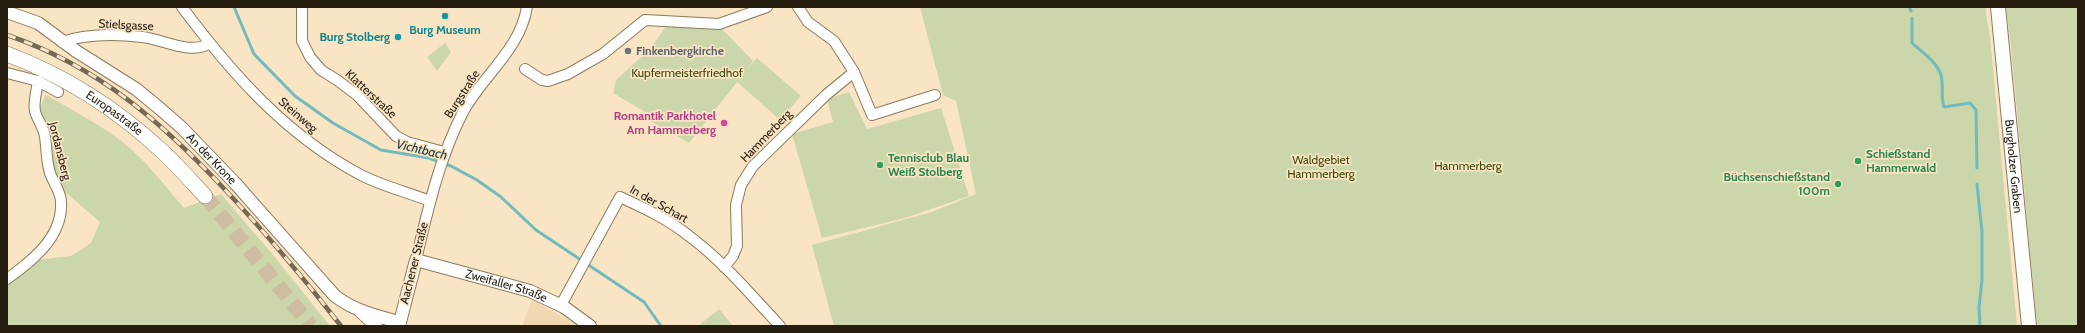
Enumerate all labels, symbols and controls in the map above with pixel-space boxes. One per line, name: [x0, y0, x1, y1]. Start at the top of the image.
marker: Burg Museum: [440, 11, 450, 21]
street label: Stielsgasse: [98, 16, 154, 33]
place label: Burg Museum: [409, 22, 481, 37]
place label: Burg Stolberg: [319, 29, 390, 44]
marker: Burg Stolberg: [393, 32, 403, 42]
place label: Finkenbergkirche: [636, 43, 724, 58]
marker: Finkenbergkirche: [623, 46, 633, 56]
park label: Kupfermeisterfriedhof: [631, 65, 743, 80]
street label: Klatterstraße: [343, 66, 400, 121]
street label: Burgstraße: [440, 67, 483, 121]
street label: Europastraße: [83, 87, 146, 138]
street label: Steinweg: [276, 94, 322, 136]
street label: Hammerberg: [737, 105, 795, 165]
place label: Romantik Parkhotel Am Hammerberg: [614, 108, 716, 137]
marker: Romantik Parkhotel Am Hammerberg: [719, 118, 729, 128]
street label: Jordansberg: [46, 119, 75, 183]
street label: Burgholzer Graben: [2002, 119, 2026, 214]
street label: An der Krone: [184, 129, 240, 187]
water label: Vichtbach: [395, 135, 449, 163]
place label: Schießstand Hammerwald: [1866, 146, 1936, 175]
place label: Tennisclub Blau Weiß Stolberg: [888, 150, 969, 179]
park label: Waldgebiet Hammerberg: [1287, 152, 1356, 181]
marker: Schießstand Hammerwald: [1853, 156, 1863, 166]
park label: Hammerberg: [1434, 158, 1503, 173]
marker: Tennisclub Blau Weiß Stolberg: [875, 160, 885, 170]
place label: Büchsenschießstand 100m: [1724, 169, 1830, 198]
marker: Büchsenschießstand 100m: [1833, 179, 1843, 189]
street label: In der Schart: [628, 181, 691, 226]
street label: Aachener Straße: [396, 220, 431, 305]
street label: Zweifaller Straße: [464, 266, 550, 305]

